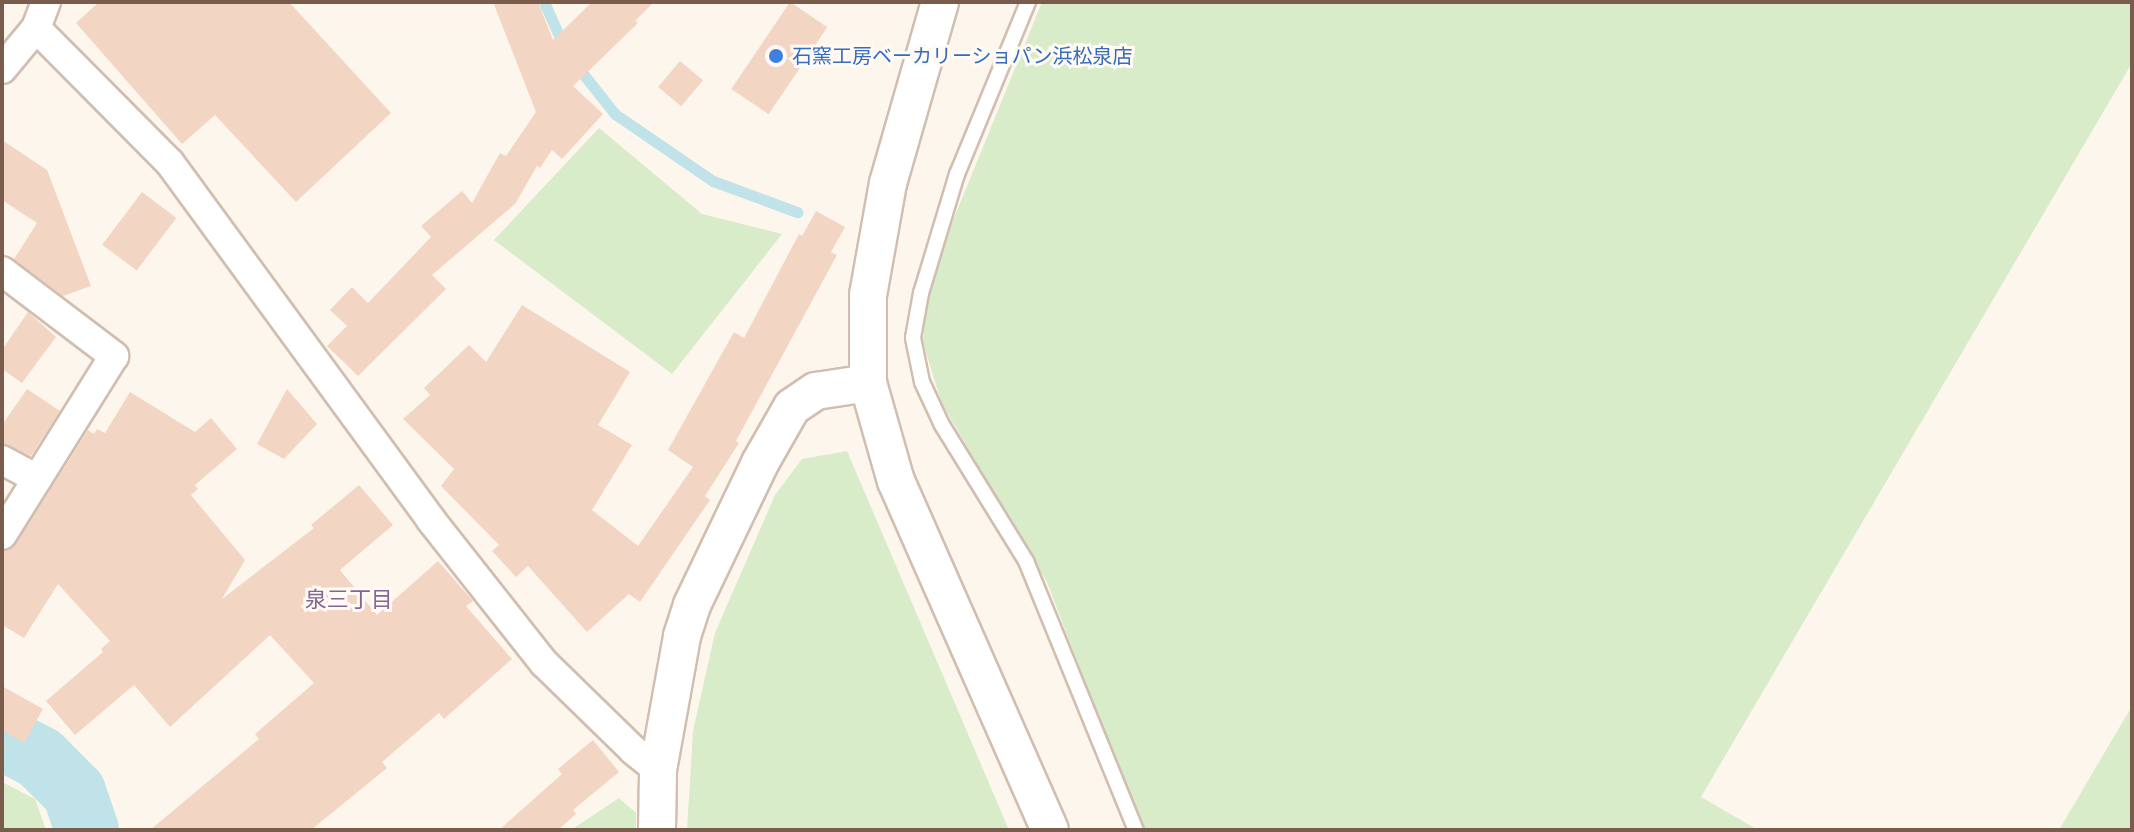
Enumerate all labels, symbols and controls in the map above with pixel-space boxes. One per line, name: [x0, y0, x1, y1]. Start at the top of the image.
place label: 石窯工房ベーカリーショパン浜松泉店: [792, 44, 1132, 68]
marker: 石窯工房ベーカリーショパン浜松泉店: [767, 47, 785, 65]
district label: 泉三丁目: [305, 587, 393, 613]

